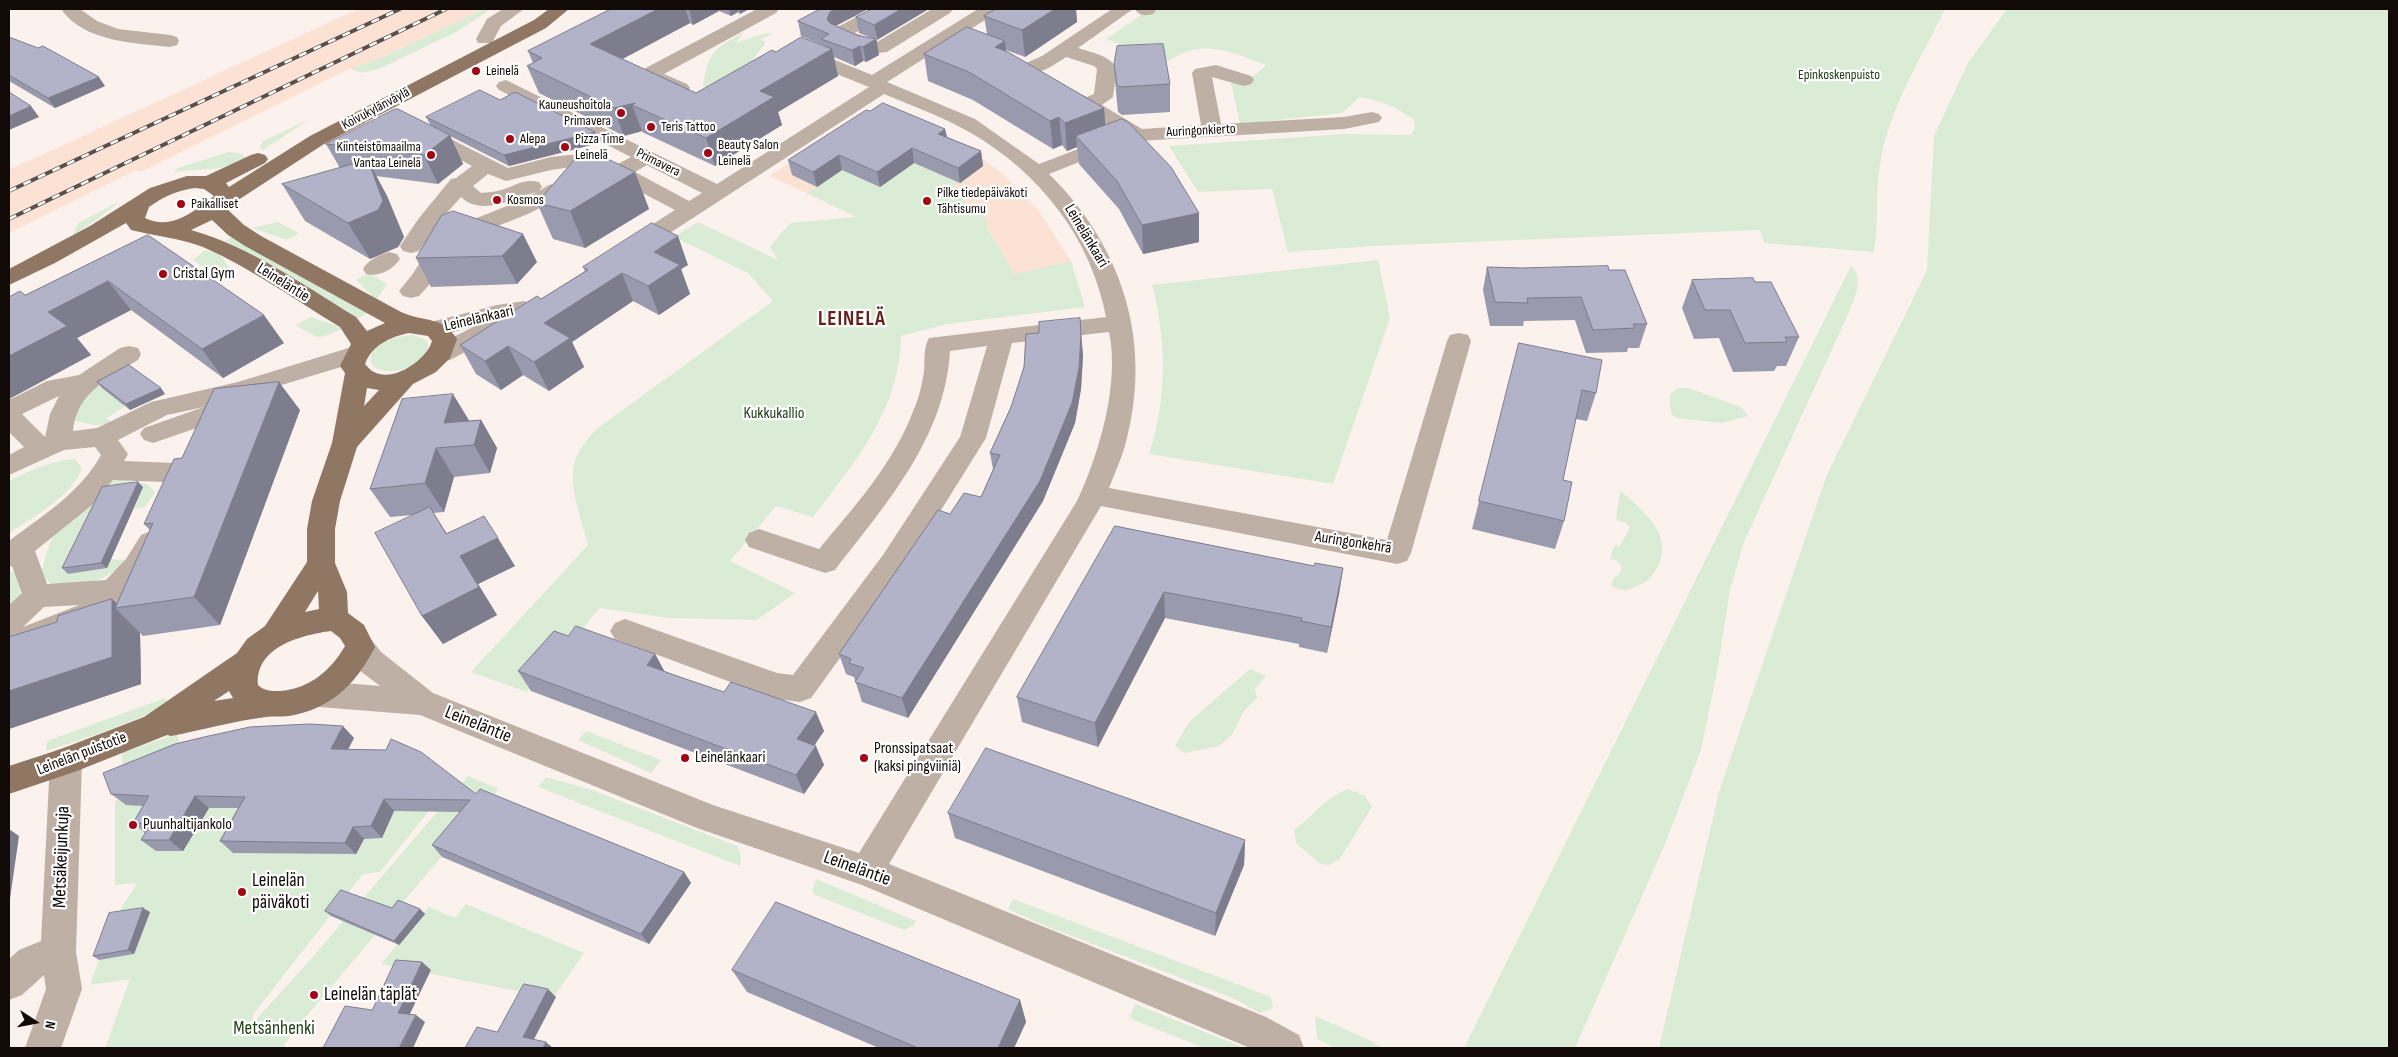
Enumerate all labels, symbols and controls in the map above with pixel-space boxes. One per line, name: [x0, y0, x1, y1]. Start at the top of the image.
place label: Leinelä: [486, 63, 519, 79]
marker: Leinelä: [470, 65, 482, 77]
park label: Epinkoskenpuisto: [1798, 67, 1880, 83]
street label: Koivukylänväylä: [339, 84, 413, 134]
place label: Kauneushoitola Primavera: [539, 97, 611, 130]
marker: Kauneushoitola Primavera: [615, 107, 627, 119]
place label: Teris Tattoo: [661, 119, 715, 135]
marker: Teris Tattoo: [645, 121, 657, 133]
street label: Auringonkierto: [1166, 121, 1236, 141]
place label: Alepa: [520, 131, 546, 147]
place label: Pizza Time Leinelä: [575, 131, 624, 164]
marker: Alepa: [504, 133, 516, 145]
place label: Beauty Salon Leinelä: [718, 137, 779, 170]
place label: Kiinteistömaailma Vantaa Leinelä: [337, 139, 421, 172]
marker: Pizza Time Leinelä: [559, 141, 571, 153]
street label: Primavera: [633, 145, 683, 181]
marker: Beauty Salon Leinelä: [702, 147, 714, 159]
marker: Kiinteistömaailma Vantaa Leinelä: [425, 149, 437, 161]
place label: Pilke tiedepäiväkoti Tähtisumu: [937, 185, 1027, 218]
place label: Kosmos: [507, 192, 544, 208]
marker: Kosmos: [491, 194, 503, 206]
marker: Pilke tiedepäiväkoti Tähtisumu: [921, 195, 933, 207]
place label: Paikalliset: [191, 196, 238, 212]
marker: Paikalliset: [175, 198, 187, 210]
street label: Leinelänkaari: [1060, 201, 1112, 271]
street label: Leineläntie: [253, 259, 313, 307]
place label: Cristal Gym: [173, 264, 235, 284]
marker: Cristal Gym: [157, 268, 169, 280]
street label: Leinelänkaari: [443, 302, 515, 336]
district label: LEINELÄ: [817, 307, 887, 333]
park label: Kukkukallio: [744, 404, 804, 424]
street label: Auringonkehrä: [1313, 527, 1393, 559]
street label: Leineläntie: [441, 701, 515, 749]
street label: Leinelän puistotie: [34, 728, 130, 780]
place label: Pronssipatsaat (kaksi pingviiniä): [874, 739, 961, 777]
place label: Leinelänkaari: [695, 748, 765, 768]
marker: Leinelänkaari: [679, 752, 691, 764]
marker: Pronssipatsaat (kaksi pingviiniä): [858, 752, 870, 764]
street label: Metsäkeijunkuja: [49, 806, 75, 908]
place label: Puunhaltijankolo: [143, 815, 232, 835]
marker: Puunhaltijankolo: [127, 819, 139, 831]
street label: Leineläntie: [820, 846, 894, 892]
place label: Leinelän päiväkoti: [252, 870, 309, 914]
marker: Leinelän päiväkoti: [236, 886, 248, 898]
place label: Leinelän täplät: [324, 984, 417, 1006]
marker: Leinelän täplät: [308, 989, 320, 1001]
north arrow: [10, 997, 60, 1047]
park label: Metsänhenki: [233, 1018, 315, 1040]
text: N: [41, 1020, 59, 1030]

